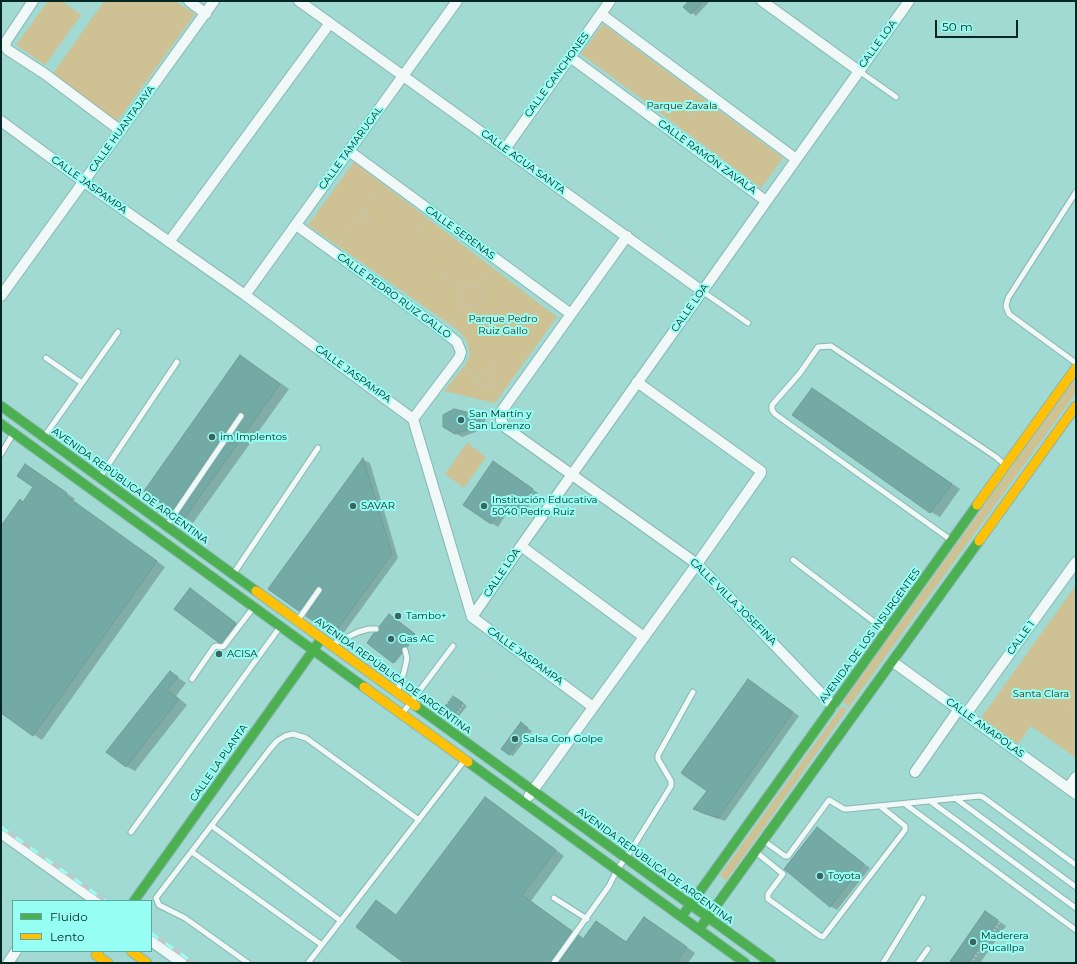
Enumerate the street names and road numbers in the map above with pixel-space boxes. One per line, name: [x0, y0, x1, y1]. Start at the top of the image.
street label: CALLE LOA: [857, 18, 899, 70]
street label: CALLE CANCHONES: [522, 30, 592, 120]
street label: CALLE HUANTAJAYA: [87, 84, 157, 174]
street label: CALLE TAMARUGAL: [317, 104, 385, 192]
street label: CALLE RAMÓN ZAVALA: [656, 117, 758, 197]
street label: CALLE AGUA SANTA: [478, 127, 568, 197]
street label: CALLE JASPAMPA: [49, 153, 129, 217]
street label: CALLE SERENAS: [423, 204, 497, 262]
street label: CALLE PEDRO RUIZ GALLO: [335, 251, 453, 341]
street label: CALLE LOA: [669, 281, 711, 335]
street label: CALLE JASPAMPA: [313, 342, 393, 406]
street label: AVENIDA REPÚBLICA DE ARGENTINA: [50, 425, 210, 547]
street label: CALLE LOA: [481, 546, 523, 600]
street label: CALLE VILLA JOSEFINA: [687, 556, 779, 648]
street label: AVENIDA DE LOS INSURGENTES: [817, 566, 923, 706]
street label: AVENIDA REPÚBLICA DE ARGENTINA: [313, 615, 473, 737]
street label: CALLE 1: [1005, 619, 1037, 657]
street label: CALLE JASPAMPA: [485, 624, 565, 688]
street label: CALLE AMAPOLAS: [944, 696, 1026, 760]
street label: CALLE LA PLANTA: [188, 722, 250, 804]
street label: AVENIDA REPÚBLICA DE ARGENTINA: [575, 805, 735, 927]

